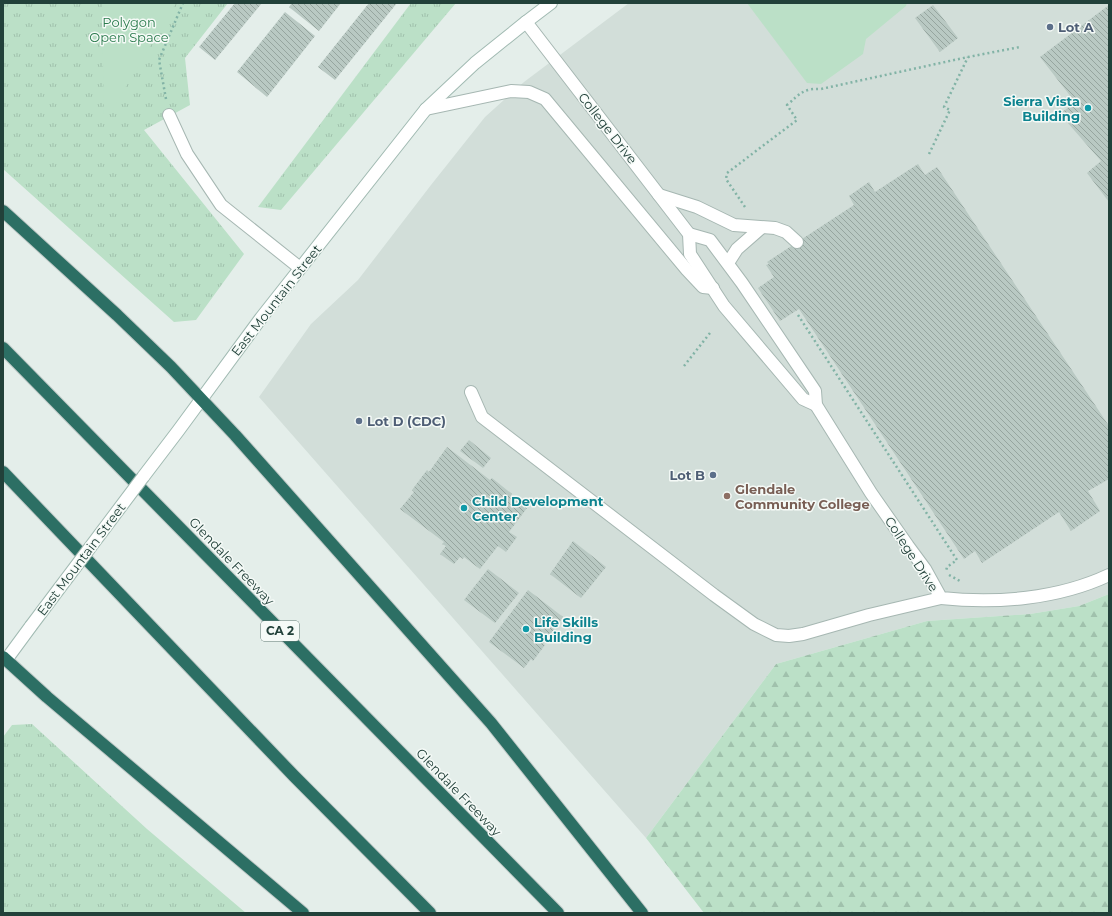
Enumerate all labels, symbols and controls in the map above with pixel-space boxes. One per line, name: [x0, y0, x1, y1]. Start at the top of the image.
park label: Polygon Open Space: [89, 14, 169, 45]
place label: Lot A: [1058, 19, 1095, 35]
marker: Lot A: [1045, 22, 1055, 32]
street label: College Drive: [575, 89, 641, 167]
place label: Sierra Vista Building: [1003, 93, 1080, 124]
marker: Sierra Vista Building: [1083, 103, 1093, 113]
street label: East Mountain Street: [227, 241, 325, 359]
place label: Lot D (CDC): [367, 413, 446, 429]
marker: Lot D (CDC): [354, 416, 364, 426]
place label: Lot B: [669, 467, 705, 483]
marker: Lot B: [708, 470, 718, 480]
place label: Glendale Community College: [735, 481, 870, 512]
marker: Glendale Community College: [722, 491, 732, 501]
place label: Child Development Center: [472, 493, 604, 524]
street label: East Mountain Street: [33, 499, 129, 619]
marker: Child Development Center: [459, 503, 469, 513]
street label: Glendale Freeway: [186, 514, 279, 609]
street label: College Drive: [882, 514, 942, 595]
place label: Life Skills Building: [534, 614, 598, 645]
road number: CA 2: [261, 621, 299, 641]
marker: Life Skills Building: [521, 624, 531, 634]
street label: Glendale Freeway: [413, 745, 506, 840]

